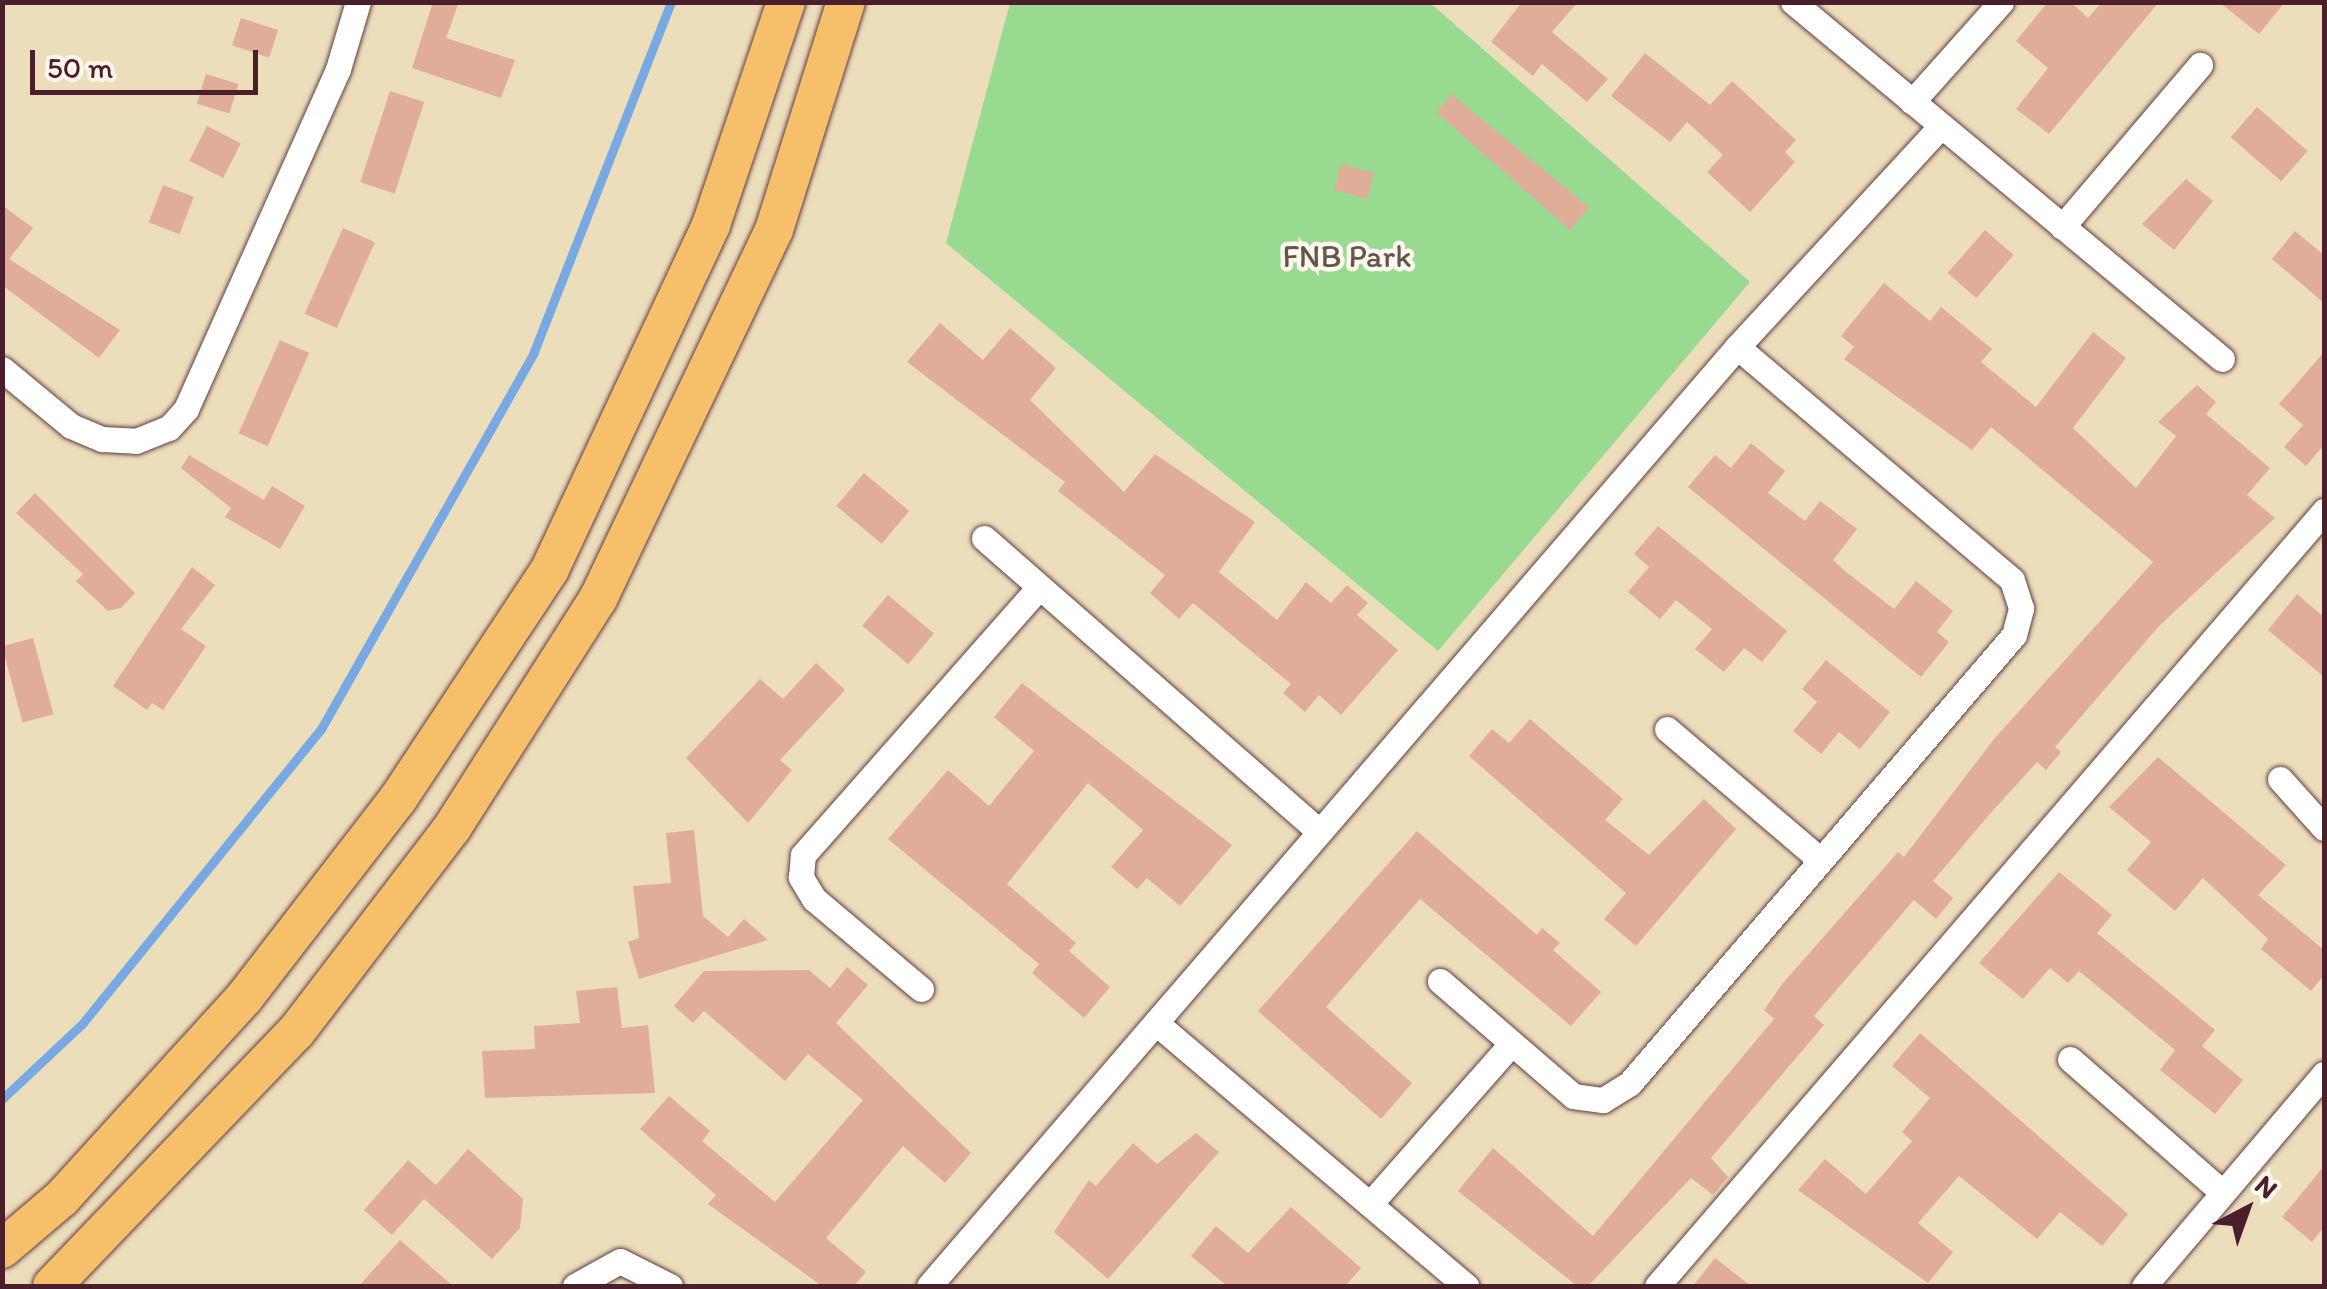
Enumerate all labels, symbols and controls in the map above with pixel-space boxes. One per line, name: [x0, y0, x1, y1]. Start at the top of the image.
scale bar: [35, 30, 262, 92]
text: 50 m: [47, 49, 113, 86]
park label: FNB Park: [1282, 237, 1412, 275]
north arrow: [2197, 1159, 2297, 1259]
text: N: [2248, 1167, 2285, 1205]

